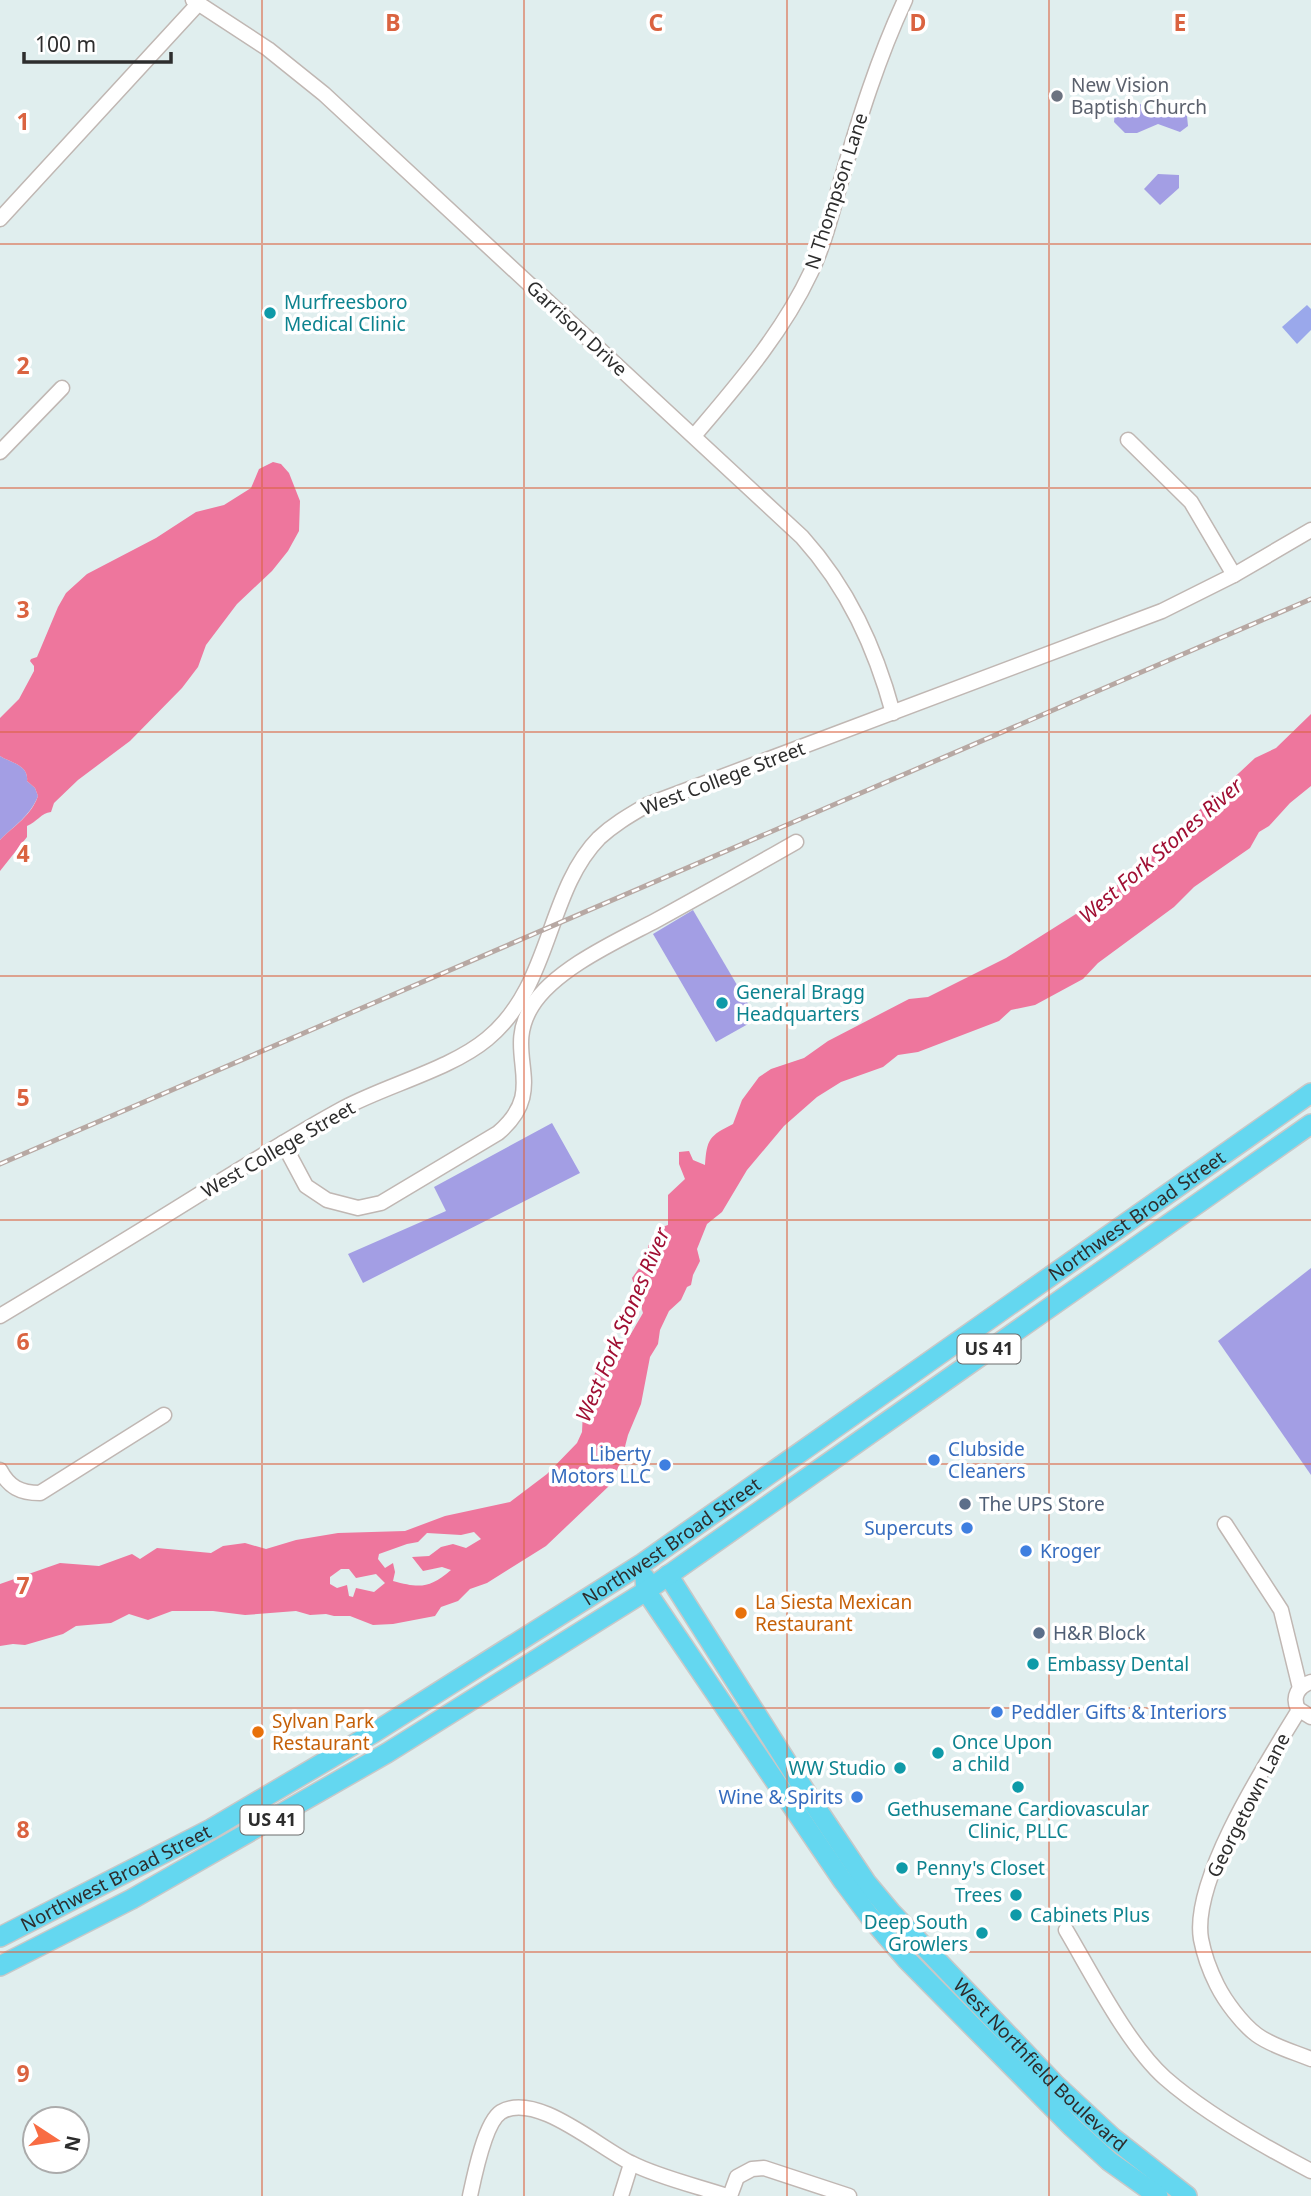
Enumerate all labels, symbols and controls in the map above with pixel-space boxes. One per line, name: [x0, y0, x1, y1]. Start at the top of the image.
text: B: [385, 6, 401, 38]
text: C: [649, 6, 664, 38]
text: D: [910, 6, 926, 38]
text: E: [1174, 6, 1186, 38]
scale bar: [24, 21, 172, 65]
text: 100 m: [35, 30, 96, 58]
place label: New Vision Baptish Church: [1071, 72, 1207, 120]
marker: New Vision Baptish Church: [1049, 88, 1065, 104]
text: 1: [16, 105, 30, 137]
street label: N Thompson Lane: [798, 109, 874, 273]
street label: Garrison Drive: [521, 274, 633, 382]
place label: Murfreesboro Medical Clinic: [284, 289, 408, 337]
marker: Murfreesboro Medical Clinic: [262, 305, 278, 321]
text: 2: [16, 349, 30, 381]
text: 3: [16, 593, 30, 625]
street label: West College Street: [637, 735, 809, 821]
water label: West Fork Stones River: [1073, 770, 1249, 929]
text: 4: [16, 837, 30, 869]
place label: General Bragg Headquarters: [736, 979, 865, 1027]
marker: General Bragg Headquarters: [714, 995, 730, 1011]
text: 5: [16, 1081, 30, 1113]
street label: West College Street: [196, 1094, 360, 1204]
street label: Northwest Broad Street: [1043, 1144, 1230, 1287]
water label: West Fork Stones River: [569, 1222, 676, 1426]
text: 6: [16, 1325, 30, 1357]
road number: US 41: [958, 1334, 1020, 1364]
place label: Clubside Cleaners: [948, 1436, 1026, 1484]
place label: Liberty Motors LLC: [550, 1441, 651, 1489]
marker: Clubside Cleaners: [926, 1452, 942, 1468]
marker: Liberty Motors LLC: [657, 1457, 673, 1473]
street label: Northwest Broad Street: [577, 1471, 766, 1611]
place label: The UPS Store: [979, 1491, 1105, 1517]
marker: The UPS Store: [957, 1496, 973, 1512]
place label: Supercuts: [864, 1515, 953, 1541]
marker: Supercuts: [959, 1520, 975, 1536]
place label: Kroger: [1040, 1538, 1101, 1564]
marker: Kroger: [1018, 1543, 1034, 1559]
text: 7: [16, 1569, 30, 1601]
place label: La Siesta Mexican Restaurant: [755, 1589, 912, 1637]
marker: La Siesta Mexican Restaurant: [733, 1605, 749, 1621]
place label: H&R Block: [1053, 1620, 1146, 1646]
marker: H&R Block: [1031, 1625, 1047, 1641]
place label: Embassy Dental: [1047, 1651, 1189, 1677]
marker: Embassy Dental: [1025, 1656, 1041, 1672]
place label: Peddler Gifts & Interiors: [1011, 1699, 1227, 1725]
marker: Peddler Gifts & Interiors: [989, 1704, 1005, 1720]
place label: Sylvan Park Restaurant: [272, 1708, 374, 1756]
marker: Sylvan Park Restaurant: [250, 1724, 266, 1740]
street label: Georgetown Lane: [1200, 1728, 1296, 1882]
place label: Once Upon a child: [952, 1729, 1052, 1777]
marker: Once Upon a child: [930, 1745, 946, 1761]
place label: WW Studio: [789, 1755, 886, 1781]
marker: WW Studio: [892, 1760, 908, 1776]
marker: Gethusemane Cardiovascular Clinic, PLLC: [1010, 1779, 1026, 1795]
place label: Wine & Spirits: [718, 1784, 843, 1810]
marker: Wine & Spirits: [849, 1789, 865, 1805]
place label: Gethusemane Cardiovascular Clinic, PLLC: [887, 1796, 1149, 1844]
road number: US 41: [240, 1806, 304, 1834]
text: 8: [16, 1813, 30, 1845]
street label: Northwest Broad Street: [16, 1818, 216, 1937]
place label: Penny's Closet: [916, 1855, 1045, 1881]
marker: Penny's Closet: [894, 1860, 910, 1876]
place label: Trees: [954, 1882, 1002, 1908]
marker: Trees: [1008, 1887, 1024, 1903]
place label: Cabinets Plus: [1030, 1902, 1150, 1928]
marker: Cabinets Plus: [1008, 1907, 1024, 1923]
place label: Deep South Growlers: [864, 1909, 968, 1957]
marker: Deep South Growlers: [974, 1925, 990, 1941]
street label: West Northfield Boulevard: [948, 1972, 1132, 2157]
text: 9: [16, 2057, 30, 2089]
north arrow: [21, 2105, 91, 2175]
text: N: [58, 2133, 87, 2154]

